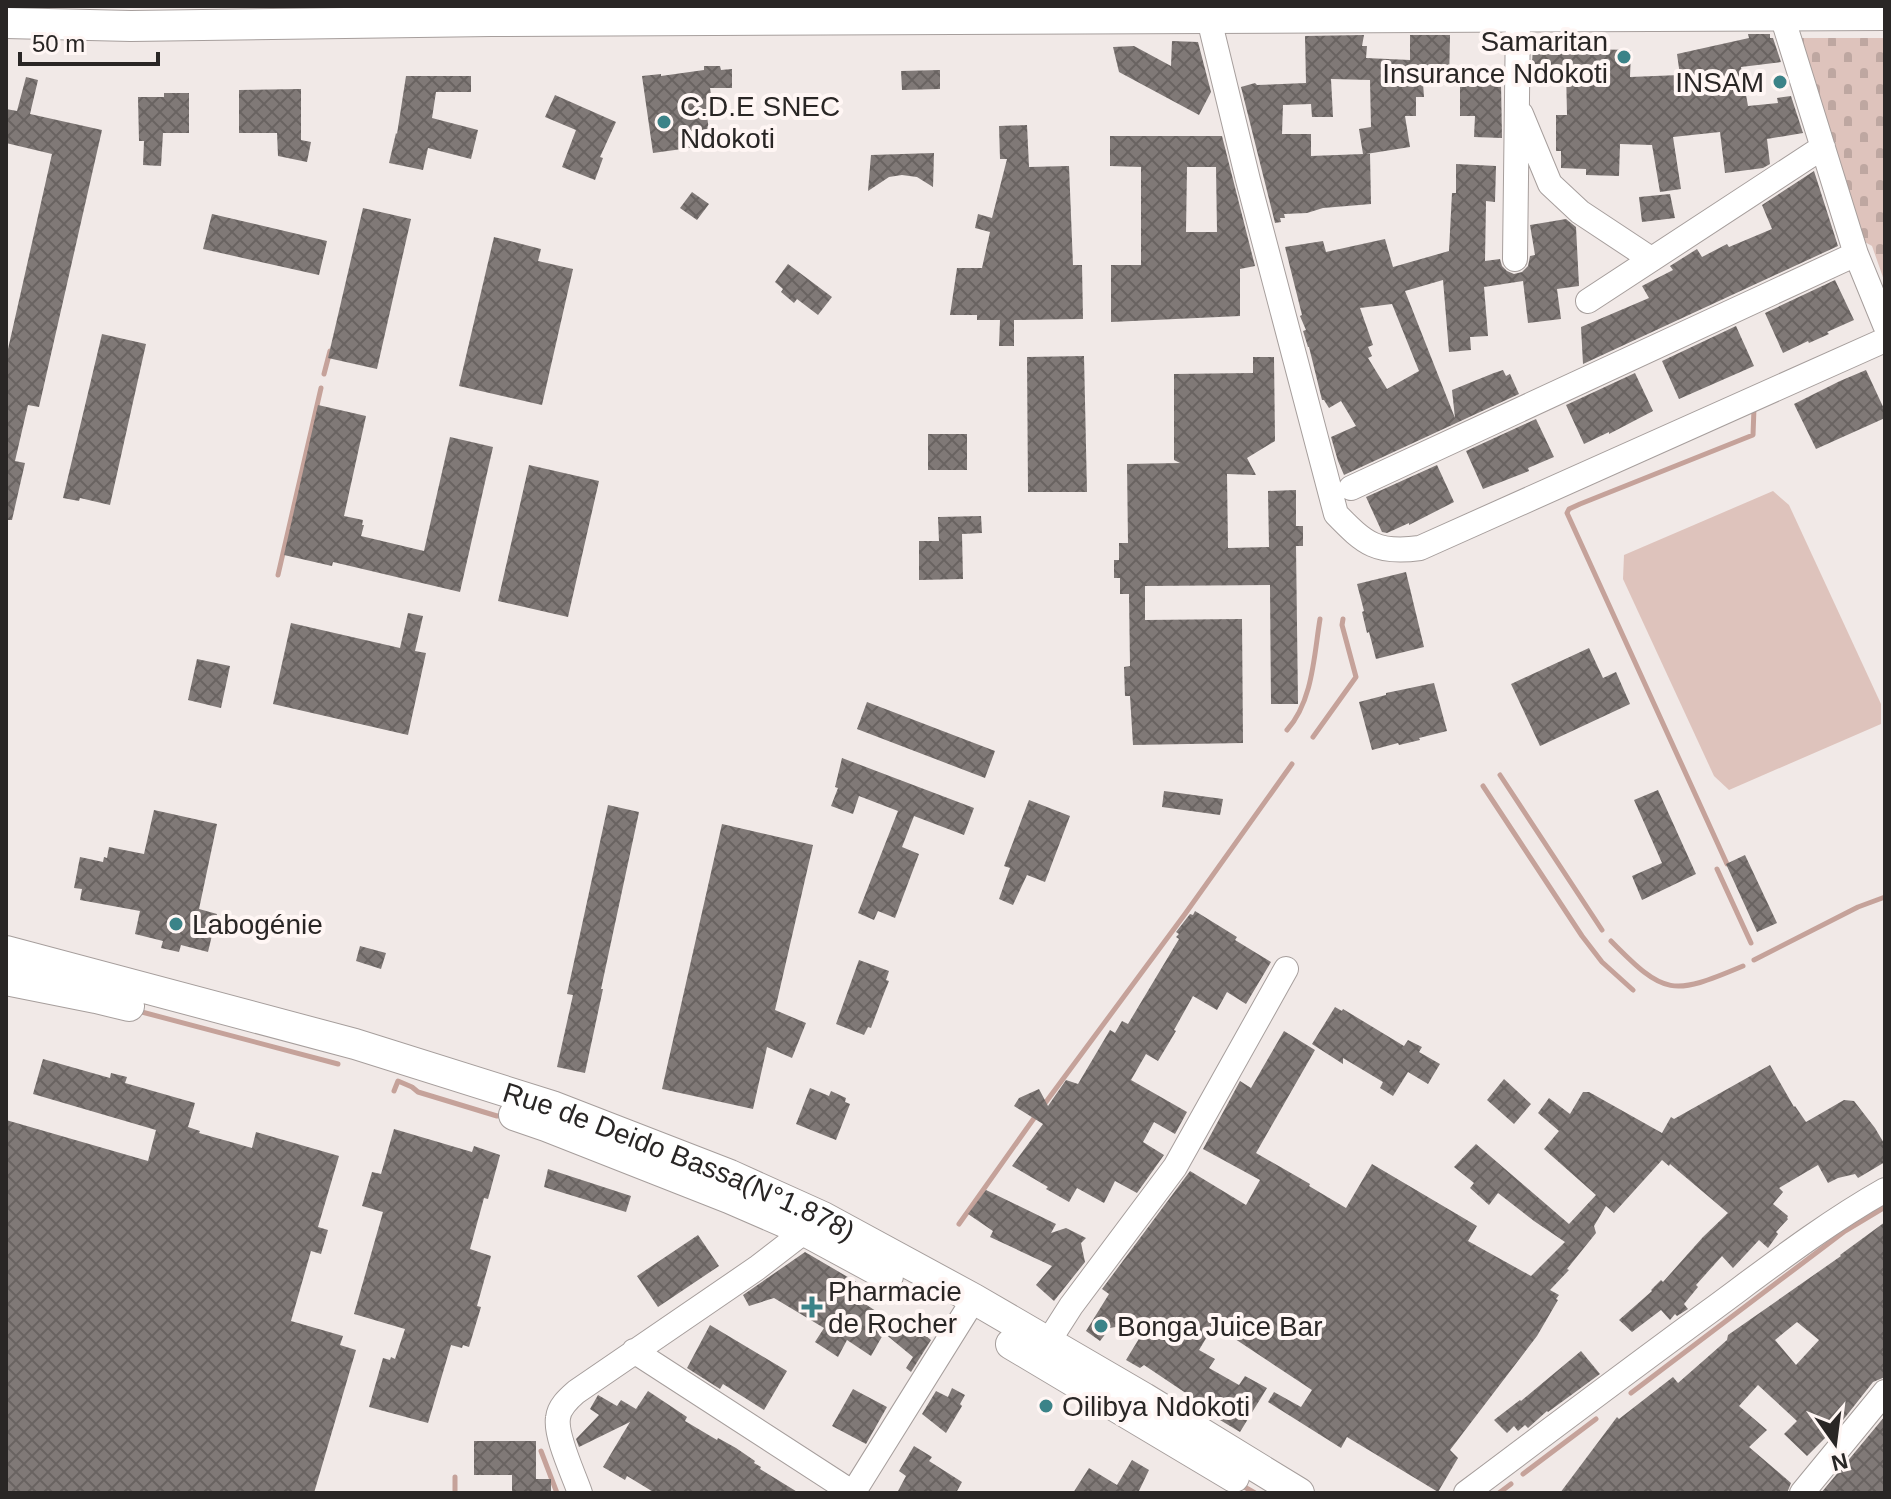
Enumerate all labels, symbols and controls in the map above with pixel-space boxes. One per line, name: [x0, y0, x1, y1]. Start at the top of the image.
scale bar: [20, 16, 158, 66]
place label: Samaritan Insurance Ndokoti: [1382, 26, 1608, 89]
text: 50 m: [32, 30, 85, 57]
marker: Samaritan Insurance Ndokoti: [1615, 48, 1633, 66]
place label: INSAM: [1675, 67, 1764, 98]
marker: INSAM: [1771, 73, 1789, 91]
place label: C.D.E SNEC Ndokoti: [680, 91, 840, 154]
marker: C.D.E SNEC Ndokoti: [655, 113, 673, 131]
place label: Labogénie: [192, 909, 323, 940]
marker: Labogénie: [167, 915, 185, 933]
street label: Rue de Deido Bassa(N°1.878): [499, 1076, 860, 1247]
place label: Pharmacie de Rocher: [828, 1276, 962, 1339]
marker: Pharmacie de Rocher: [803, 1298, 821, 1316]
place label: Bonga Juice Bar: [1117, 1311, 1322, 1342]
marker: Bonga Juice Bar: [1092, 1317, 1110, 1335]
place label: Oilibya Ndokoti: [1062, 1391, 1250, 1422]
marker: Oilibya Ndokoti: [1037, 1397, 1055, 1415]
north arrow: [1795, 1403, 1875, 1483]
text: N: [1829, 1448, 1850, 1476]

